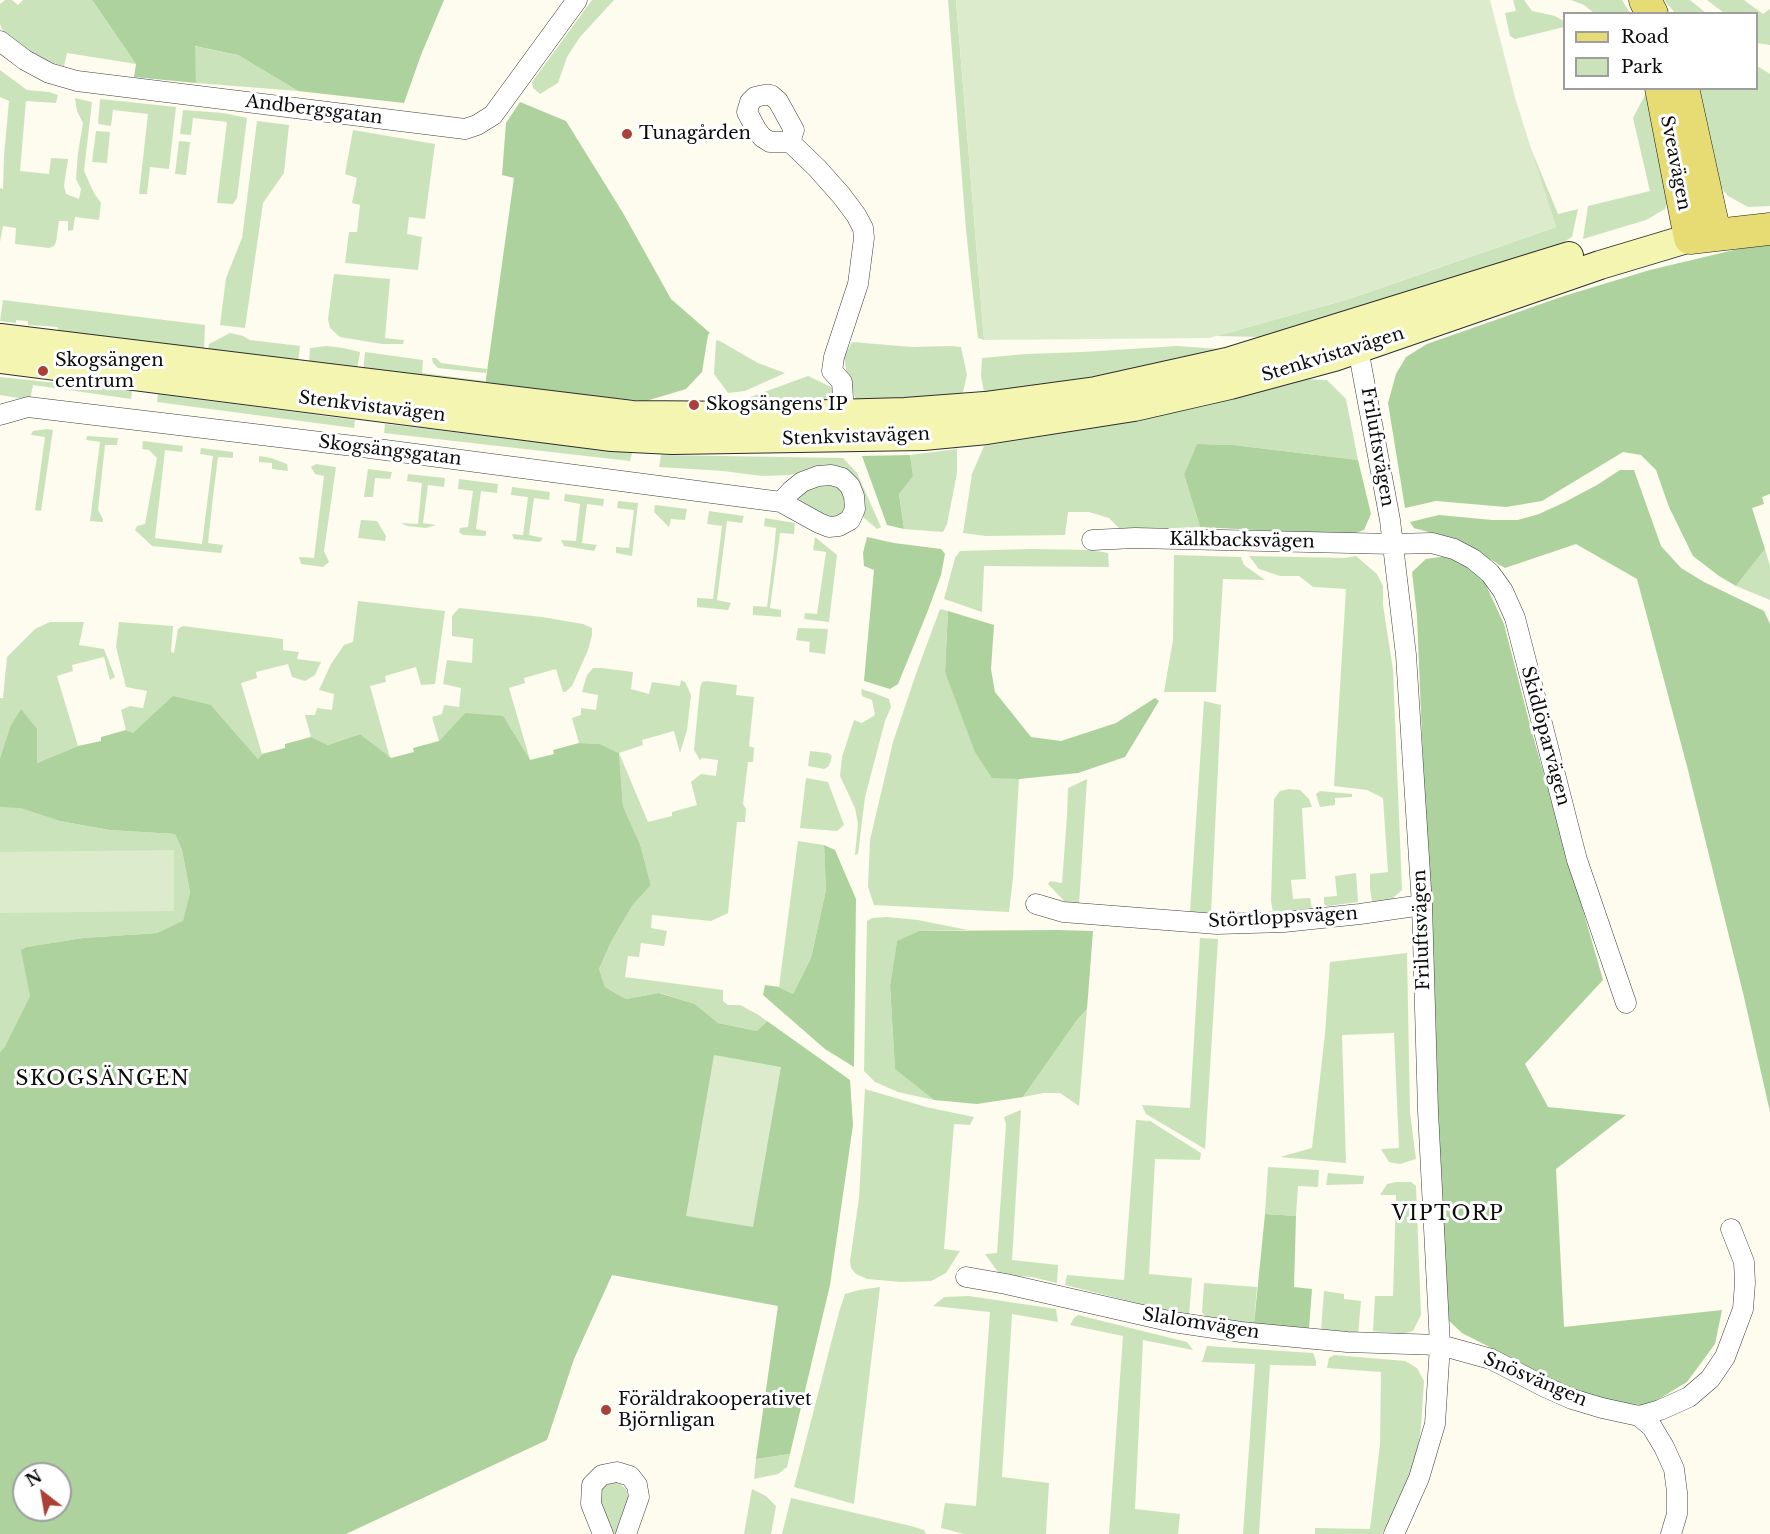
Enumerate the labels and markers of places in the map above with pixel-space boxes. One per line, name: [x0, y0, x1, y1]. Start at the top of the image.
place label: Tunagården: [639, 123, 751, 145]
marker: Tunagården: [620, 127, 634, 141]
place label: Skogsängen centrum: [55, 350, 164, 392]
marker: Skogsängen centrum: [36, 364, 50, 378]
place label: Skogsängens IP: [706, 394, 848, 416]
marker: Skogsängens IP: [687, 398, 701, 412]
place label: Föräldrakooperativet Björnligan: [618, 1389, 812, 1432]
marker: Föräldrakooperativet Björnligan: [599, 1403, 613, 1417]

